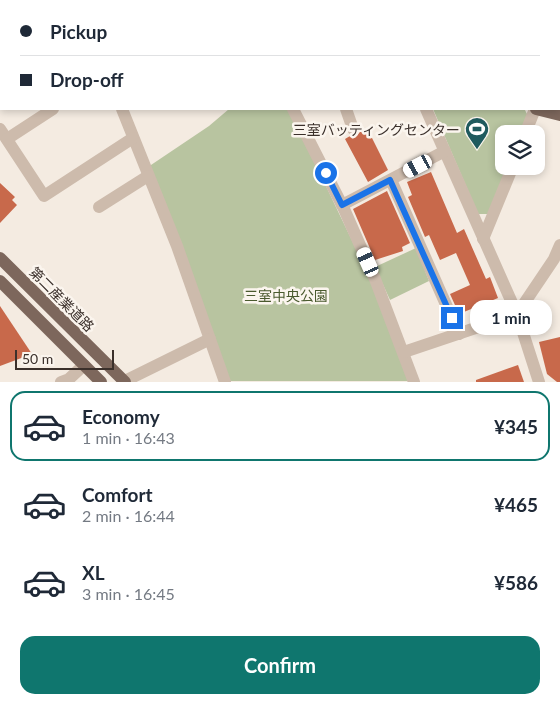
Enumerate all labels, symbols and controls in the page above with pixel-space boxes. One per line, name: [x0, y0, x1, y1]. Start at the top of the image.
text: Pickup: [50, 20, 107, 43]
text: Drop-off: [50, 68, 124, 91]
sports icon: 三室バッティングセンター: [464, 116, 490, 150]
place label: 三室バッティングセンター: [293, 121, 460, 138]
map controls: [495, 125, 545, 175]
button: layers: [495, 125, 545, 175]
car: [401, 152, 434, 180]
route start: [315, 162, 337, 184]
car: [355, 245, 380, 279]
street label: 第二産業道路: [26, 263, 98, 335]
park label: 三室中央公園: [244, 287, 328, 304]
callout: 1 min: [470, 300, 552, 336]
route end: [441, 307, 463, 329]
text: 1 min: [491, 308, 531, 327]
scale bar: [15, 347, 114, 370]
text: 50 m: [22, 350, 53, 367]
icon: car: [22, 404, 67, 449]
text: Economy: [82, 405, 160, 428]
text: ¥345: [494, 415, 538, 438]
text: 1 min · 16:43: [82, 428, 175, 447]
icon: car: [22, 482, 67, 527]
text: Comfort: [82, 483, 153, 506]
text: ¥465: [494, 493, 538, 516]
text: 2 min · 16:44: [82, 506, 175, 525]
icon: car: [22, 560, 67, 605]
text: XL: [82, 561, 105, 584]
text: ¥586: [494, 571, 538, 594]
text: 3 min · 16:45: [82, 584, 175, 603]
button: Confirm: [20, 636, 540, 694]

